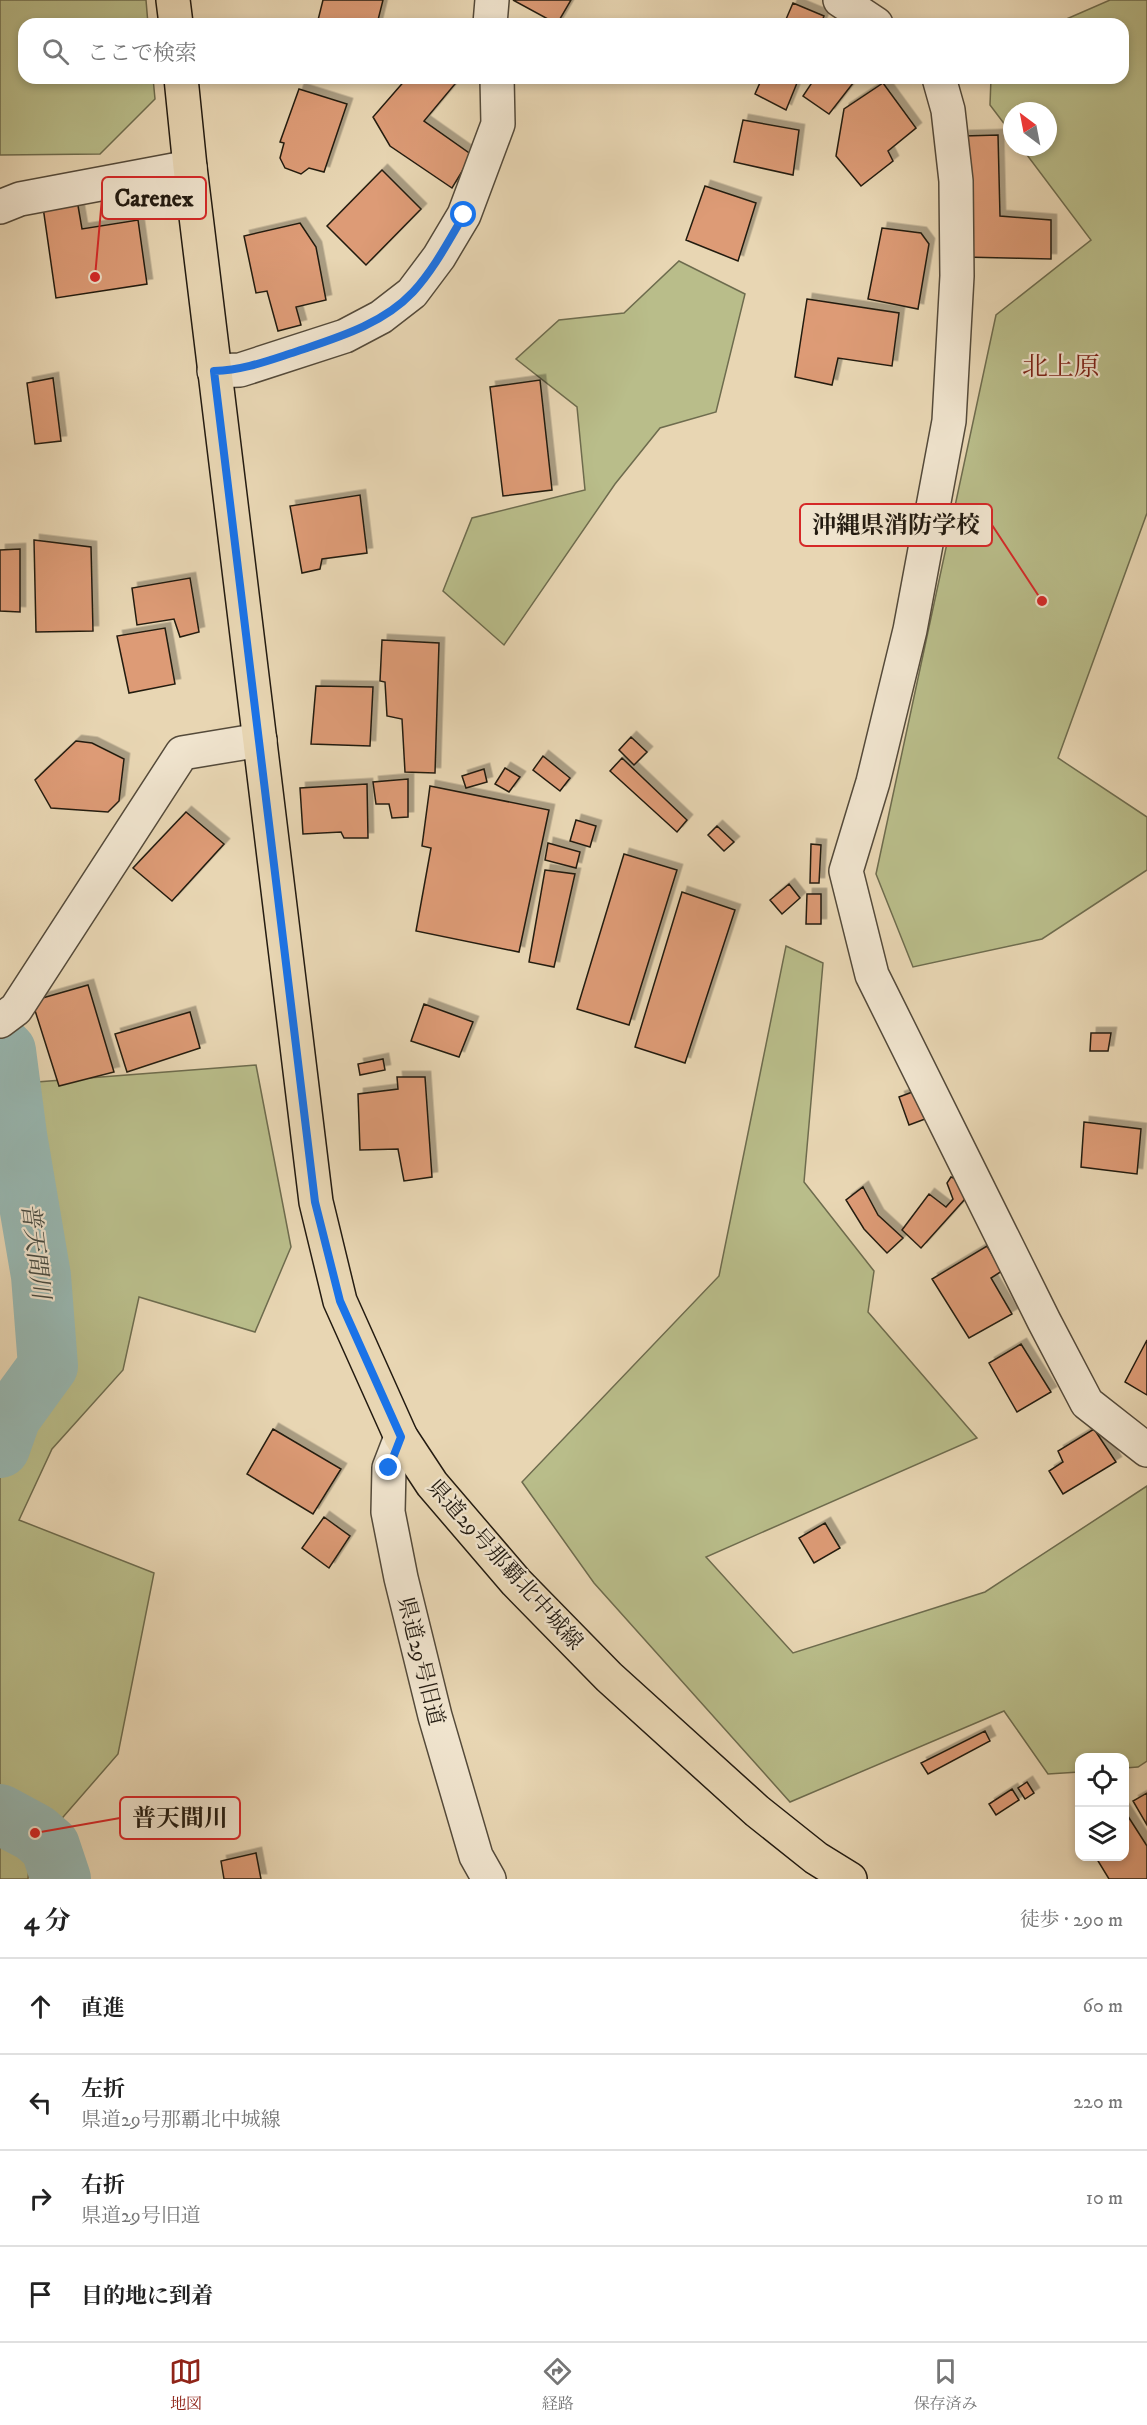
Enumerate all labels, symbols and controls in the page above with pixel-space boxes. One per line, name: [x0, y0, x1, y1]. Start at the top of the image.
search box: [18, 18, 1129, 84]
icon: search: [39, 35, 72, 68]
text: ここで検索: [87, 40, 197, 67]
north arrow: [1003, 102, 1057, 156]
callout: Carenex: [102, 177, 206, 219]
text: Carenex: [114, 184, 194, 214]
route start: [450, 201, 476, 227]
district label: 北上原: [1022, 351, 1100, 384]
callout: 沖縄県消防学校: [800, 504, 992, 546]
text: 沖縄県消防学校: [812, 511, 980, 541]
water label: 普天間川: [14, 1202, 56, 1304]
route end: [375, 1454, 401, 1480]
street label: 県道29号那覇北中城線: [421, 1474, 588, 1656]
street label: 県道29号旧道: [392, 1594, 450, 1729]
map controls: [1075, 1753, 1129, 1861]
button: locate: [1075, 1753, 1129, 1807]
callout: 普天間川: [120, 1797, 240, 1839]
text: 普天間川: [132, 1804, 228, 1834]
button: layers: [1075, 1807, 1129, 1861]
text: 4 分: [24, 1905, 71, 1938]
text: 徒歩 · 290 m: [1020, 1908, 1123, 1933]
icon: ahead: [24, 1990, 57, 2023]
text: 60 m: [1083, 1994, 1123, 2019]
text: 直進: [81, 1995, 125, 2022]
text: 左折: [81, 2076, 125, 2103]
icon: left: [24, 2086, 57, 2119]
text: 220 m: [1073, 2090, 1123, 2115]
text: 県道29号那覇北中城線: [81, 2108, 281, 2133]
text: 右折: [81, 2172, 125, 2199]
icon: right: [24, 2182, 57, 2215]
text: 10 m: [1086, 2186, 1123, 2211]
text: 県道29号旧道: [81, 2204, 201, 2229]
icon: arrive: [24, 2278, 57, 2311]
text: 目的地に到着: [81, 2283, 213, 2310]
tab: 地図: [169, 2355, 202, 2414]
tab: 経路: [541, 2355, 574, 2414]
tab: 保存済み: [913, 2355, 977, 2414]

